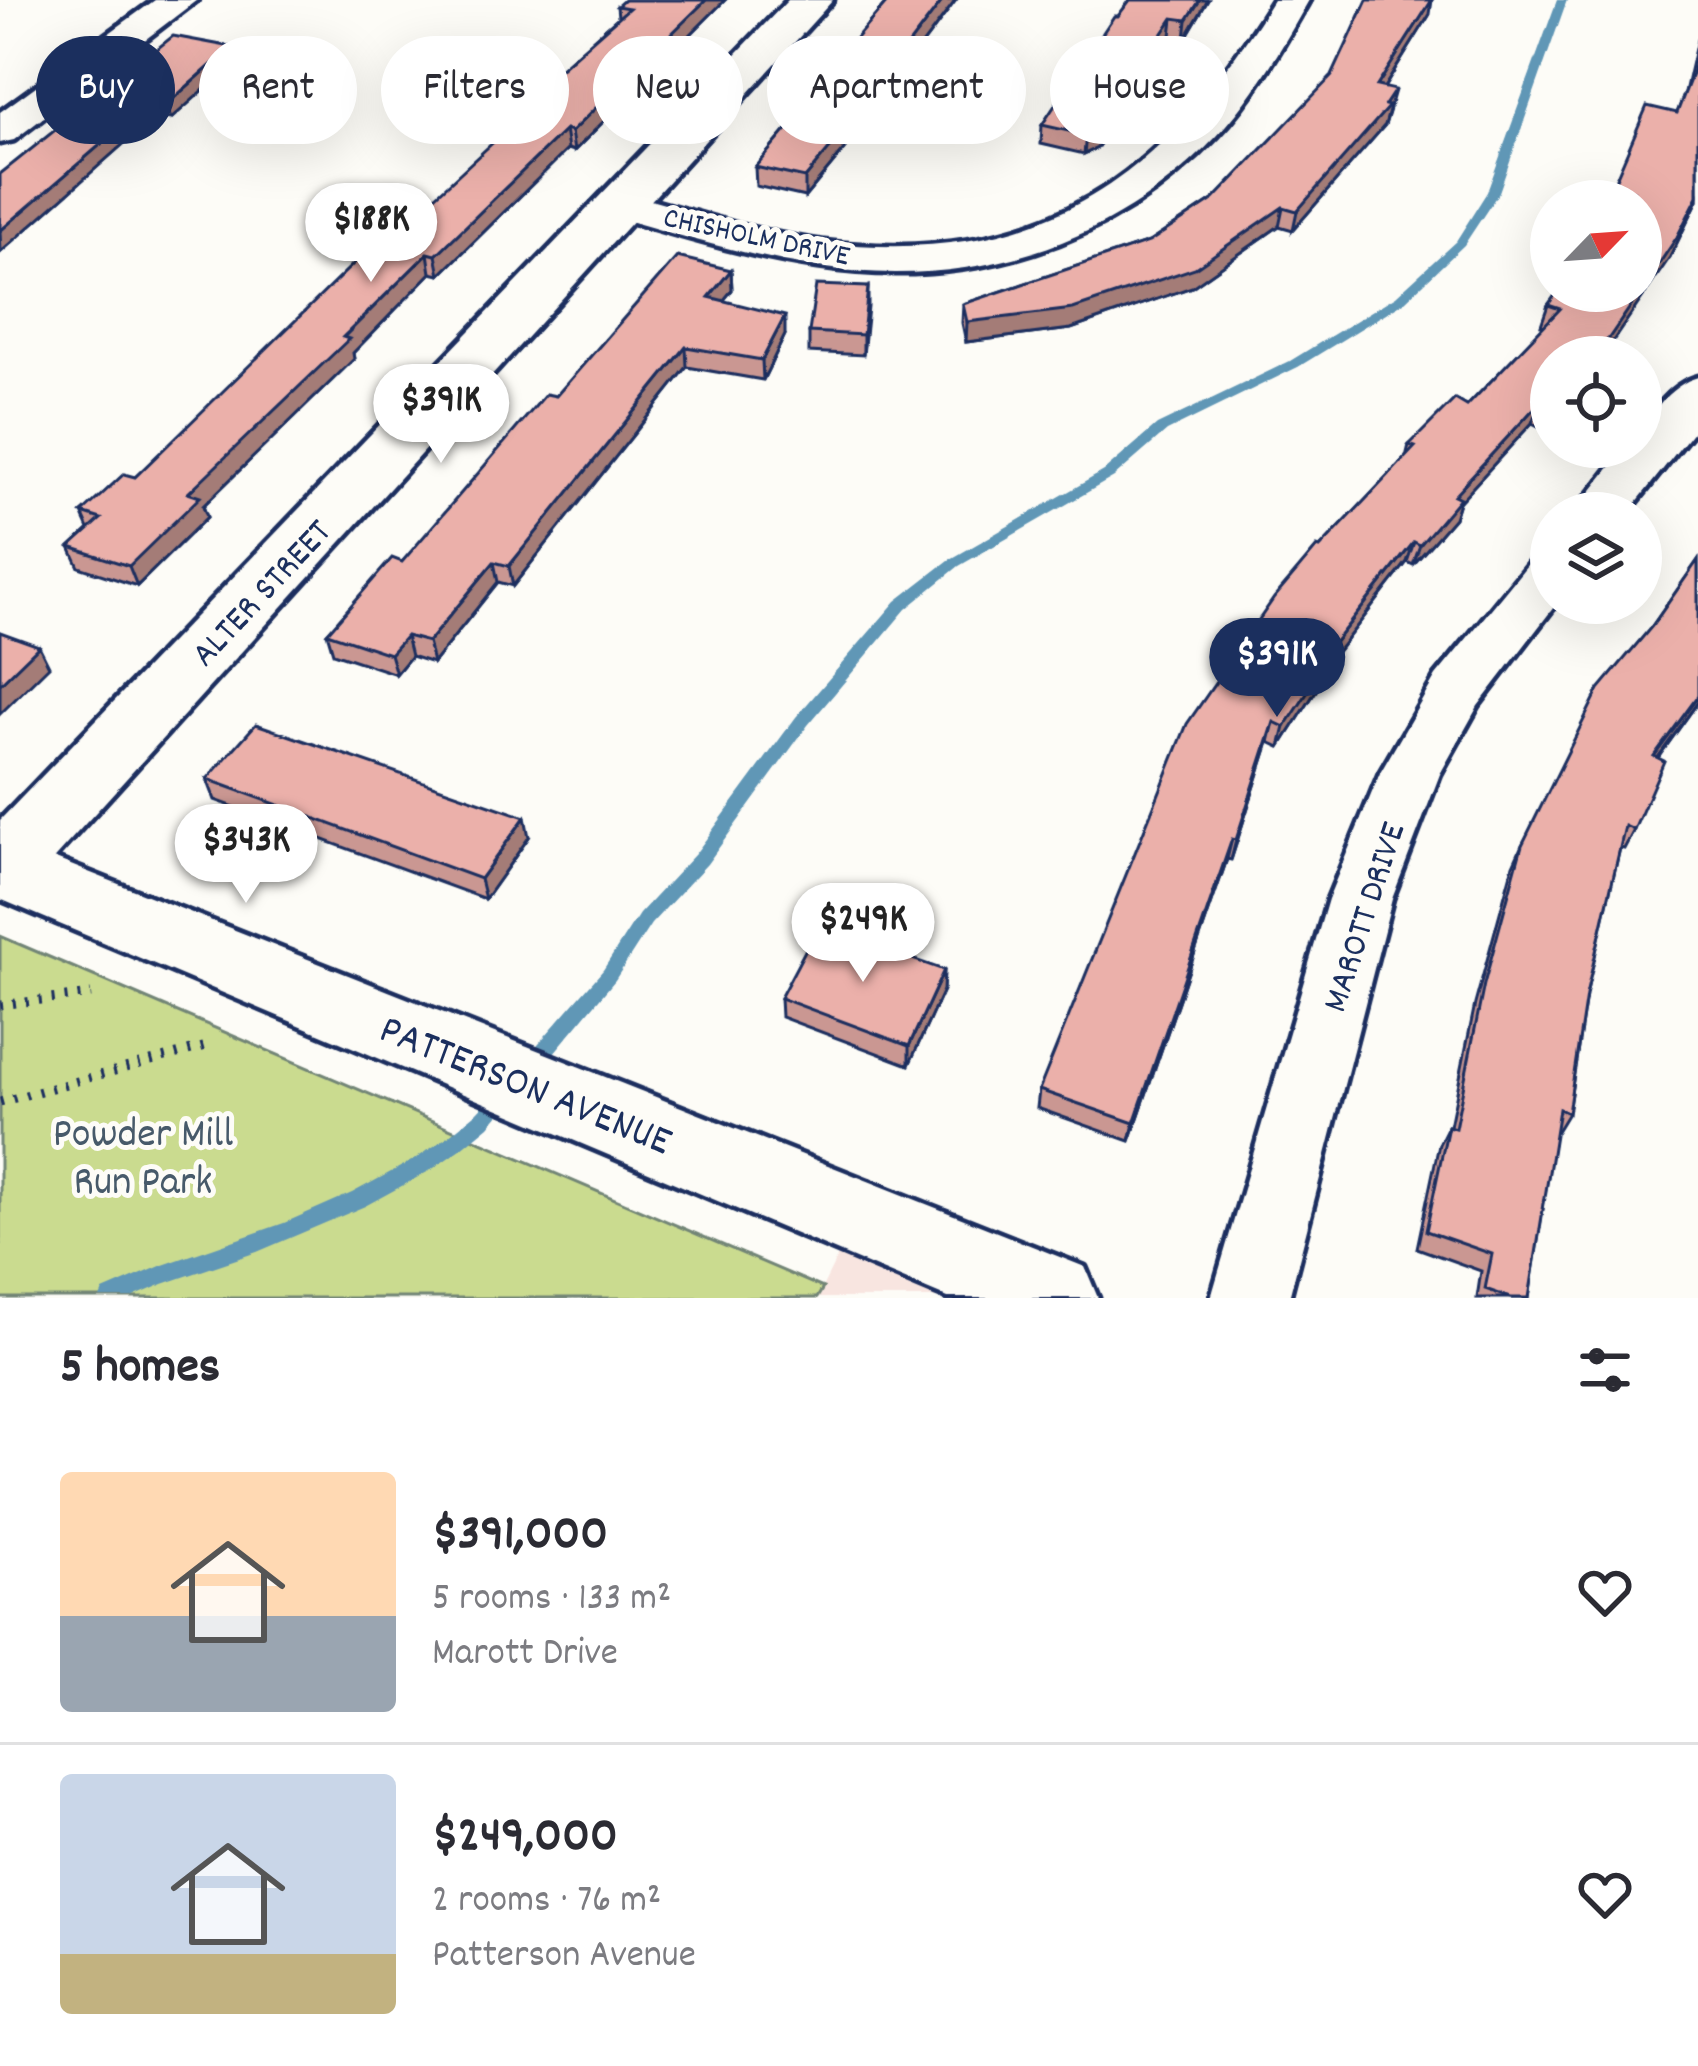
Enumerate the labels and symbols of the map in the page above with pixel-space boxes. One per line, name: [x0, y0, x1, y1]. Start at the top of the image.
north arrow: [1530, 180, 1662, 312]
pin: $188K: [287, 183, 455, 285]
street label: CHISHOLM DRIVE: [659, 199, 854, 280]
pin: $391K: [357, 364, 525, 466]
street label: ALTER STREET: [181, 509, 346, 681]
pin: $391K: [1193, 618, 1361, 720]
pin: $343K: [162, 804, 330, 906]
street label: MAROTT DRIVE: [1312, 816, 1422, 1020]
pin: $249K: [779, 883, 947, 985]
street label: PATTERSON AVENUE: [369, 1003, 680, 1174]
park label: Powder Mill Run Park: [53, 1107, 233, 1215]

